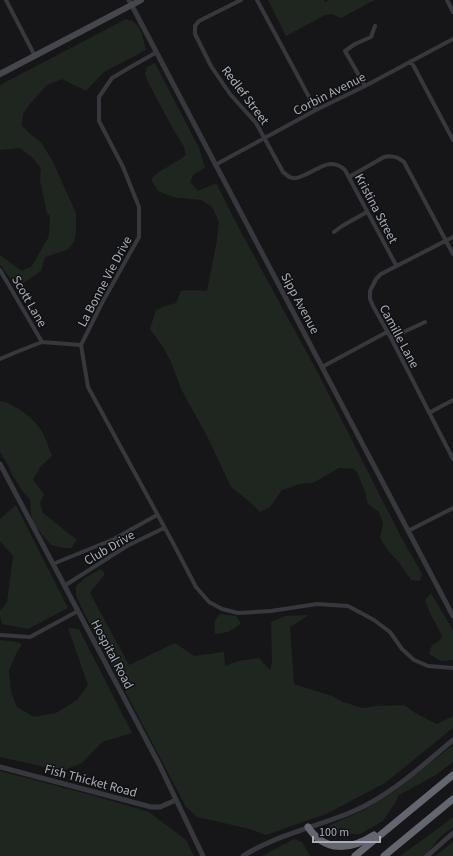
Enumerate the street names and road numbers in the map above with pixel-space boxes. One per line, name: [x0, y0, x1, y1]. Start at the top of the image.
street label: Redlef Street: [217, 62, 274, 129]
street label: Corbin Avenue: [290, 68, 369, 120]
street label: Kristina Street: [350, 170, 402, 247]
street label: La Bonne Vie Drive: [73, 233, 136, 330]
street label: Sipp Avenue: [276, 270, 324, 337]
street label: Scott Lane: [7, 272, 51, 331]
street label: Camille Lane: [375, 301, 424, 372]
street label: Club Drive: [81, 526, 138, 570]
street label: Hospital Road: [86, 617, 138, 692]
street label: Fish Thicket Road: [42, 760, 139, 802]

